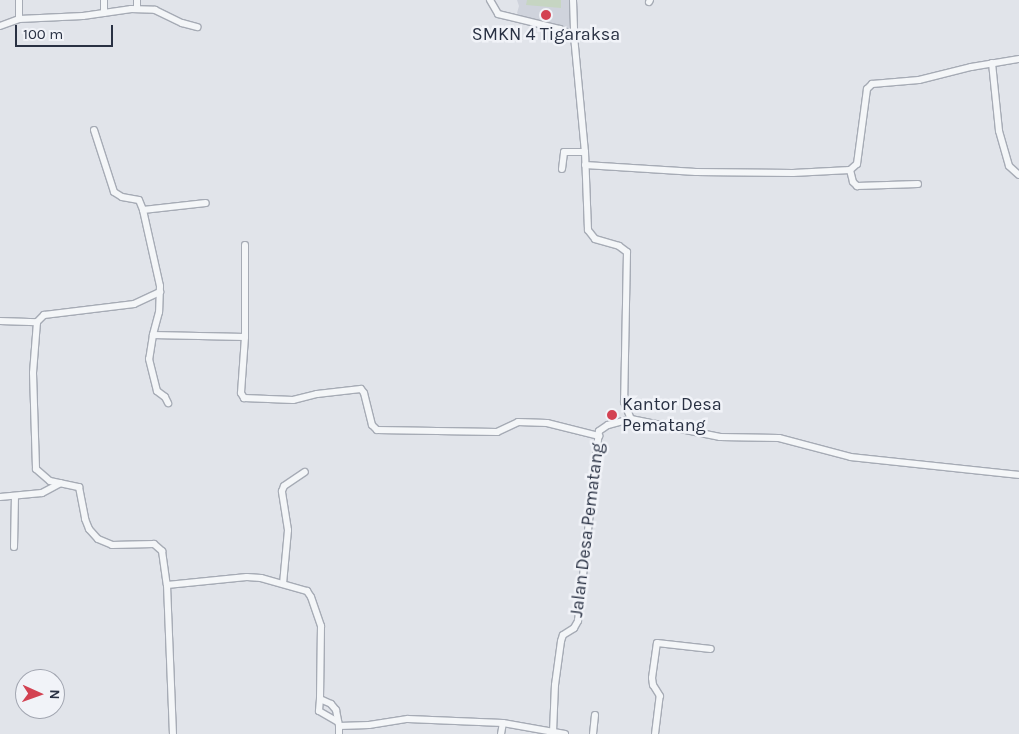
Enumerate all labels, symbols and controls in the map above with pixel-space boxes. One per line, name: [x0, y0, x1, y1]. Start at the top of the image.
marker: SMKN 4 Tigaraksa: [540, 9, 552, 21]
scale bar: [18, 15, 115, 47]
place label: SMKN 4 Tigaraksa: [472, 23, 620, 45]
text: 100 m: [23, 25, 63, 43]
place label: Kantor Desa Pematang: [622, 394, 722, 436]
marker: Kantor Desa Pematang: [606, 409, 618, 421]
street label: Jalan Desa Pematang: [566, 441, 608, 619]
north arrow: [15, 669, 65, 719]
text: N: [46, 689, 63, 700]

